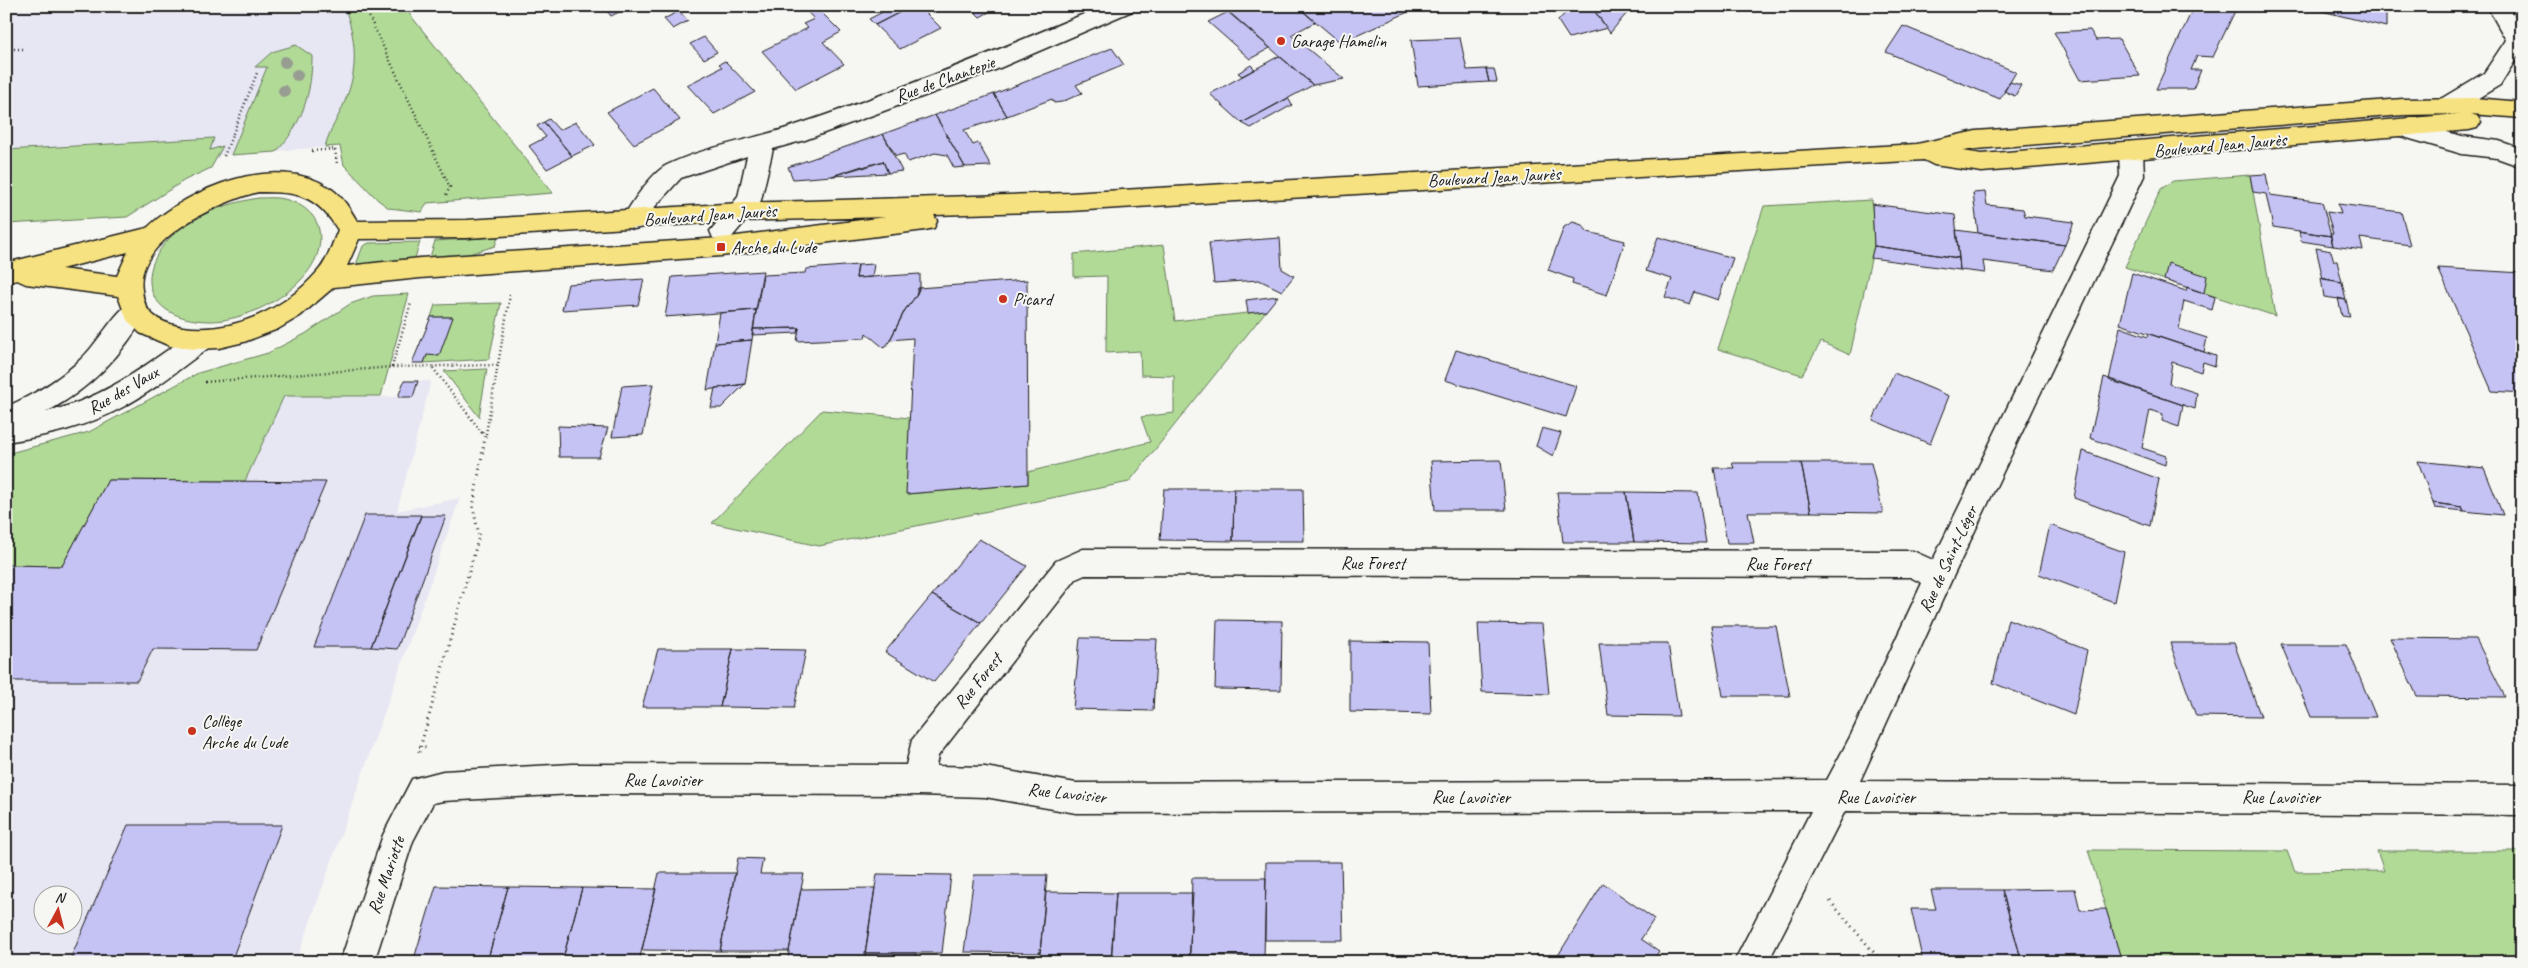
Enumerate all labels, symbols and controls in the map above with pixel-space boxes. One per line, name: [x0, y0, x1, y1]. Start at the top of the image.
place label: Garage Hamelin: [1291, 30, 1387, 52]
marker: Garage Hamelin: [1275, 35, 1287, 47]
street label: Rue de Chantepie: [892, 51, 999, 107]
street label: Boulevard Jean Jaurès: [2153, 128, 2289, 162]
street label: Boulevard Jean Jaurès: [1427, 162, 1563, 191]
street label: Boulevard Jean Jaurès: [643, 199, 779, 231]
place label: Arche du Lude: [731, 236, 818, 258]
marker: Arche du Lude: [715, 241, 727, 253]
place label: Picard: [1013, 288, 1055, 310]
marker: Picard: [997, 293, 1009, 305]
street label: Rue des Vaux: [84, 360, 164, 419]
street label: Rue de Saint-Léger: [1914, 501, 1983, 616]
street label: Rue Forest: [1341, 552, 1408, 574]
street label: Rue Forest: [1746, 553, 1813, 575]
street label: Rue Forest: [949, 647, 1009, 713]
place label: Collège Arche du Lude: [202, 710, 289, 753]
marker: Collège Arche du Lude: [186, 725, 198, 737]
street label: Rue Lavoisier: [624, 769, 704, 791]
street label: Rue Lavoisier: [1027, 778, 1109, 808]
street label: Rue Lavoisier: [1432, 786, 1512, 808]
street label: Rue Lavoisier: [1837, 786, 1917, 808]
street label: Rue Lavoisier: [2242, 786, 2322, 808]
street label: Rue Mariotte: [363, 832, 410, 917]
north arrow: [32, 886, 82, 936]
text: N: [54, 889, 67, 907]

